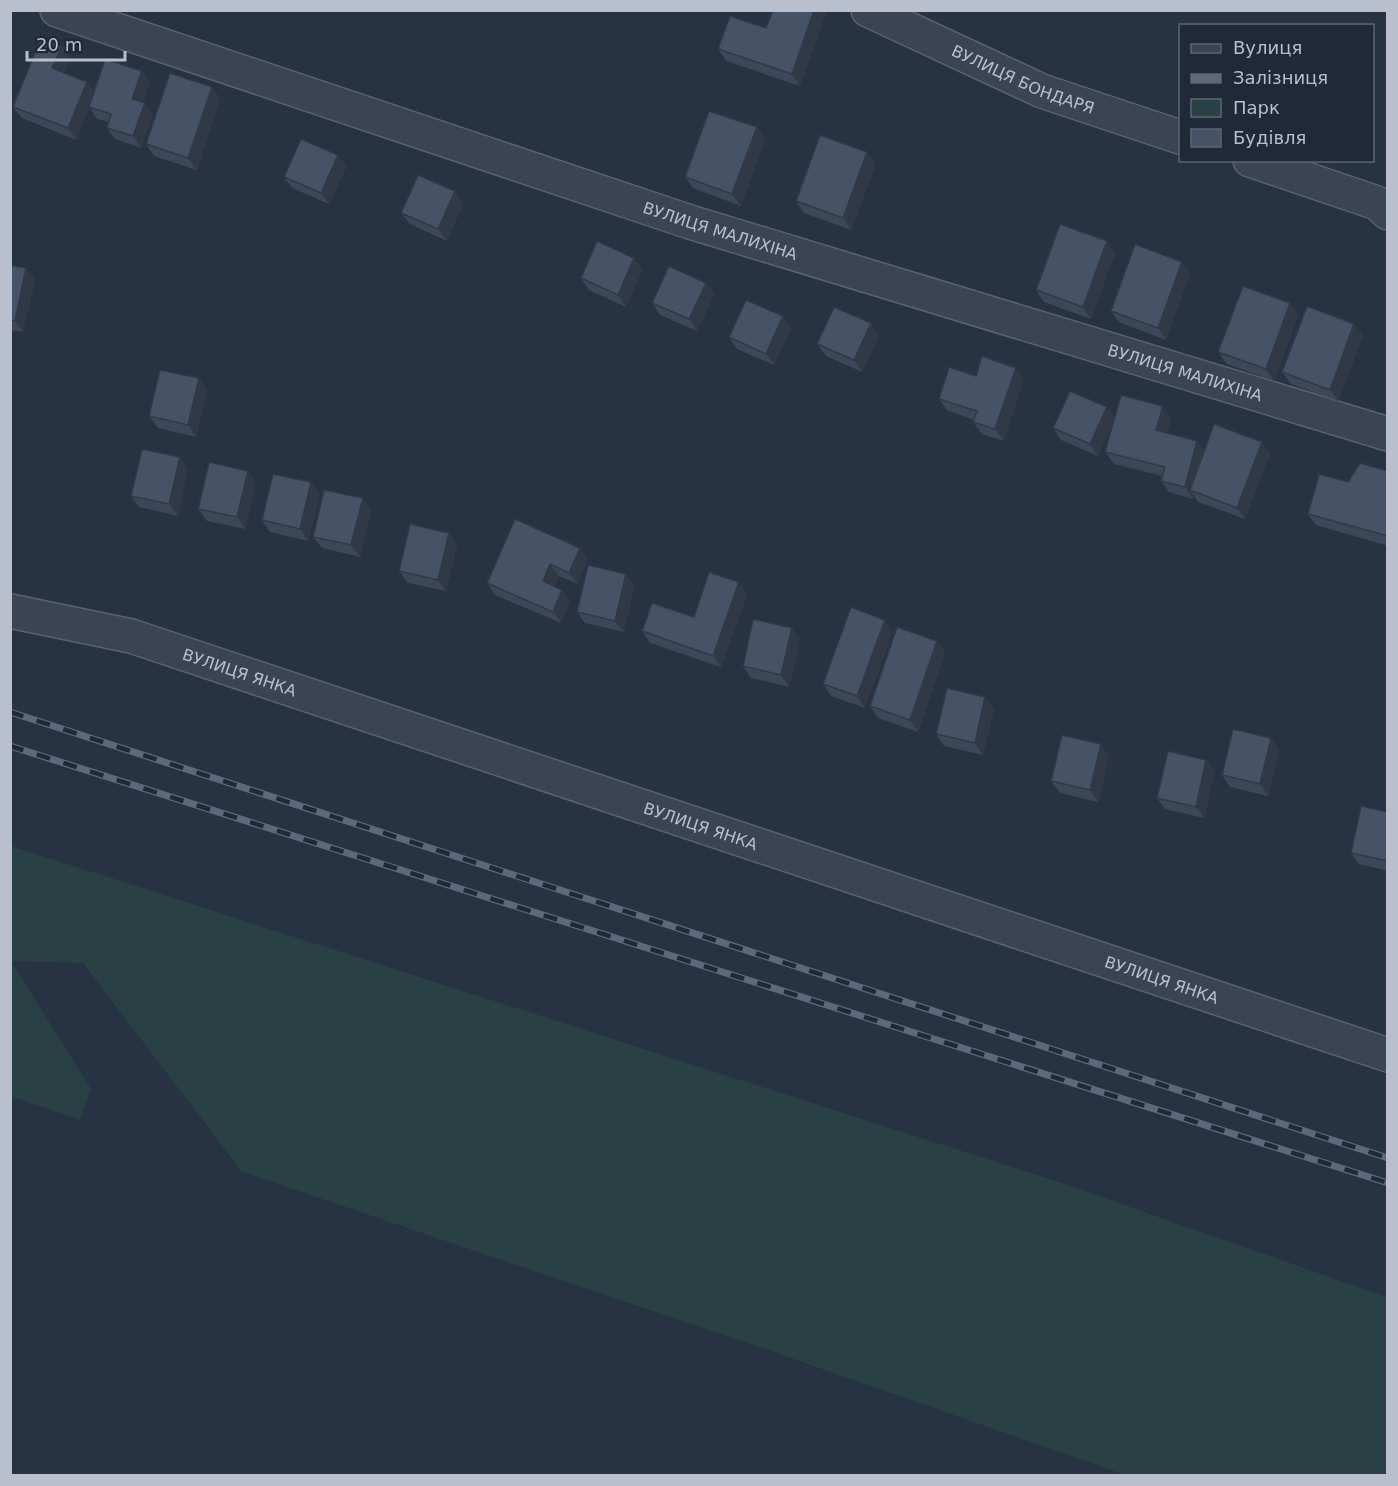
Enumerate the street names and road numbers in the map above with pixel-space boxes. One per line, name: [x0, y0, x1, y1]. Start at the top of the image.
street label: ВУЛИЦЯ БОНДАРЯ: [949, 41, 1097, 117]
street label: ВУЛИЦЯ МАЛИХІНА: [641, 197, 800, 264]
street label: ВУЛИЦЯ МАЛИХІНА: [1105, 340, 1265, 405]
street label: ВУЛИЦЯ ЯНКА: [180, 644, 299, 700]
street label: ВУЛИЦЯ ЯНКА: [641, 798, 760, 854]
street label: ВУЛИЦЯ ЯНКА: [1102, 952, 1221, 1007]

